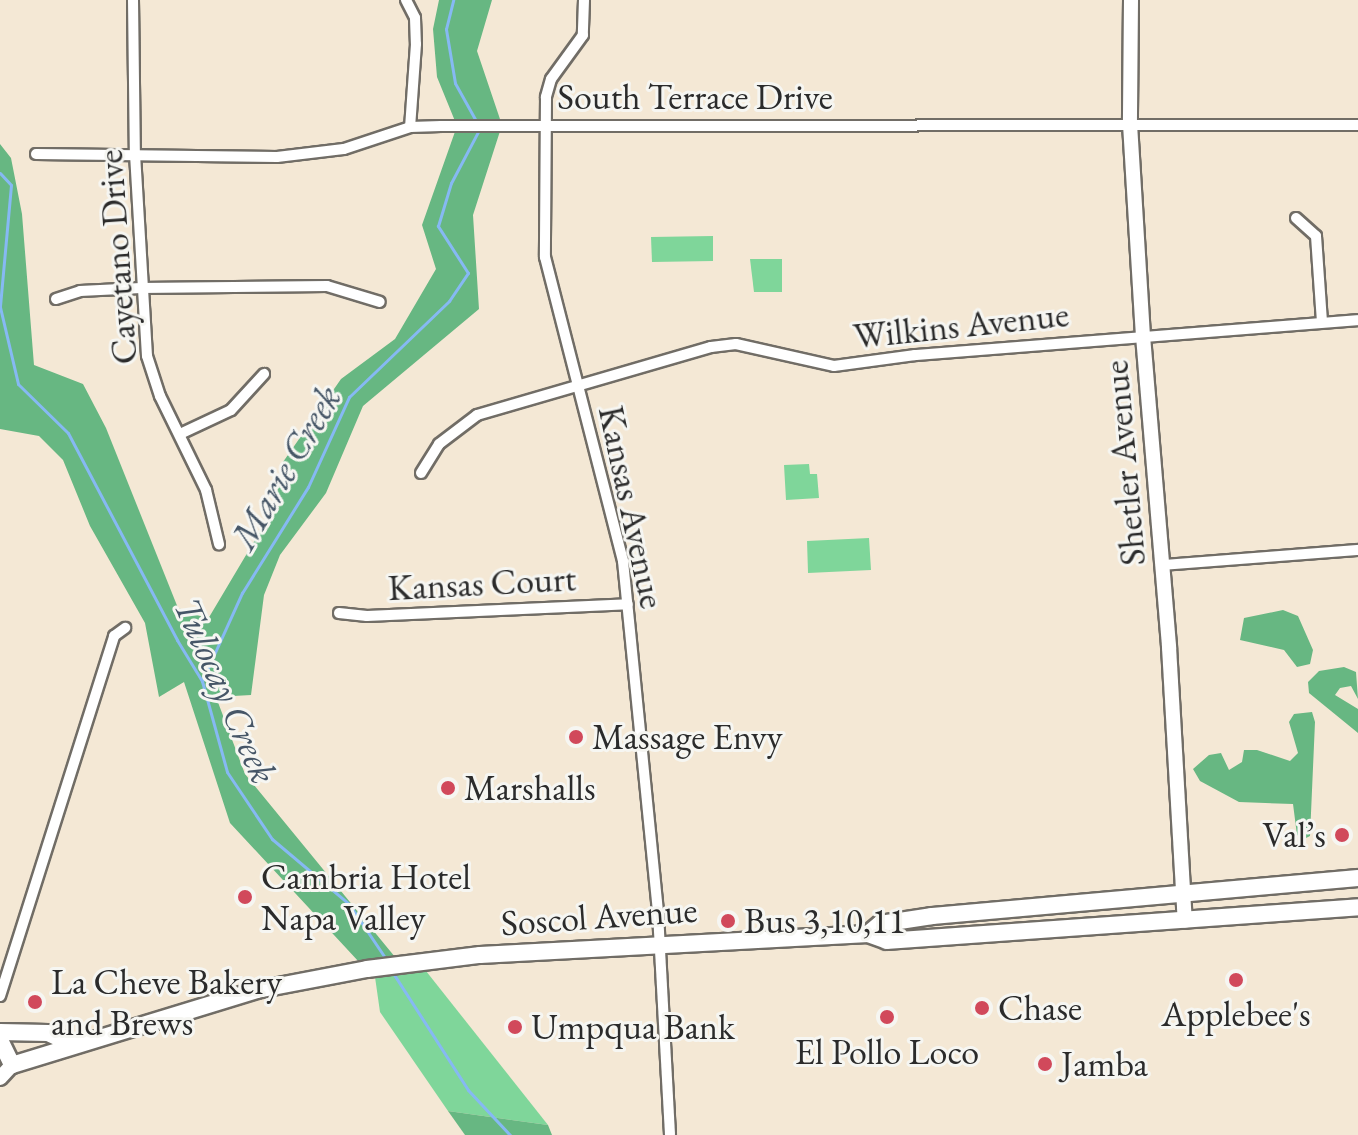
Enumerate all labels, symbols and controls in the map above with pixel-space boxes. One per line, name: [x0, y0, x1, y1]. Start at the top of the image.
street label: South Terrace Drive: [557, 75, 833, 119]
street label: Cayetano Drive: [88, 148, 146, 366]
street label: Wilkins Avenue: [851, 292, 1071, 358]
street label: Shetler Avenue: [1094, 359, 1154, 567]
water label: Marie Creek: [220, 377, 350, 557]
street label: Kansas Avenue: [589, 402, 675, 612]
street label: Kansas Court: [387, 556, 577, 610]
water label: Tulocay Creek: [165, 590, 287, 790]
place label: Massage Envy: [592, 715, 783, 759]
marker: Massage Envy: [567, 728, 585, 746]
place label: Marshalls: [464, 766, 596, 810]
marker: Marshalls: [439, 779, 457, 797]
place label: Val’s: [1263, 813, 1326, 857]
marker: Val’s: [1333, 826, 1351, 844]
place label: Cambria Hotel Napa Valley: [261, 854, 471, 939]
marker: Cambria Hotel Napa Valley: [236, 888, 254, 906]
street label: Soscol Avenue: [499, 888, 699, 944]
place label: Bus 3,10,11: [744, 899, 906, 943]
marker: Bus 3,10,11: [719, 912, 737, 930]
place label: La Cheve Bakery and Brews: [51, 959, 282, 1044]
marker: Applebee's: [1227, 971, 1245, 989]
place label: Chase: [998, 986, 1082, 1030]
place label: Applebee's: [1161, 992, 1311, 1036]
marker: La Cheve Bakery and Brews: [26, 993, 44, 1011]
marker: Chase: [973, 999, 991, 1017]
place label: Umpqua Bank: [531, 1005, 735, 1049]
marker: El Pollo Loco: [878, 1008, 896, 1026]
marker: Umpqua Bank: [506, 1018, 524, 1036]
place label: El Pollo Loco: [795, 1030, 979, 1074]
place label: Jamba: [1061, 1042, 1148, 1086]
marker: Jamba: [1036, 1055, 1054, 1073]

